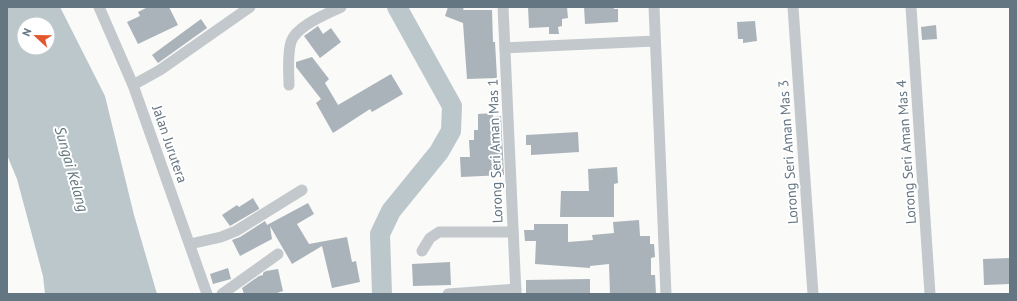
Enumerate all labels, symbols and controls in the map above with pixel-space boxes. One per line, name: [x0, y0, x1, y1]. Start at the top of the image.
north arrow: [16, 16, 56, 56]
text: N: [19, 26, 35, 38]
street label: Lorong Seri Aman Mas 1: [483, 78, 507, 224]
street label: Lorong Seri Aman Mas 3: [774, 79, 802, 225]
street label: Lorong Seri Aman Mas 4: [892, 79, 920, 225]
street label: Jalan Jurutera: [148, 102, 192, 185]
water label: Sungai Kelang: [51, 124, 93, 214]

